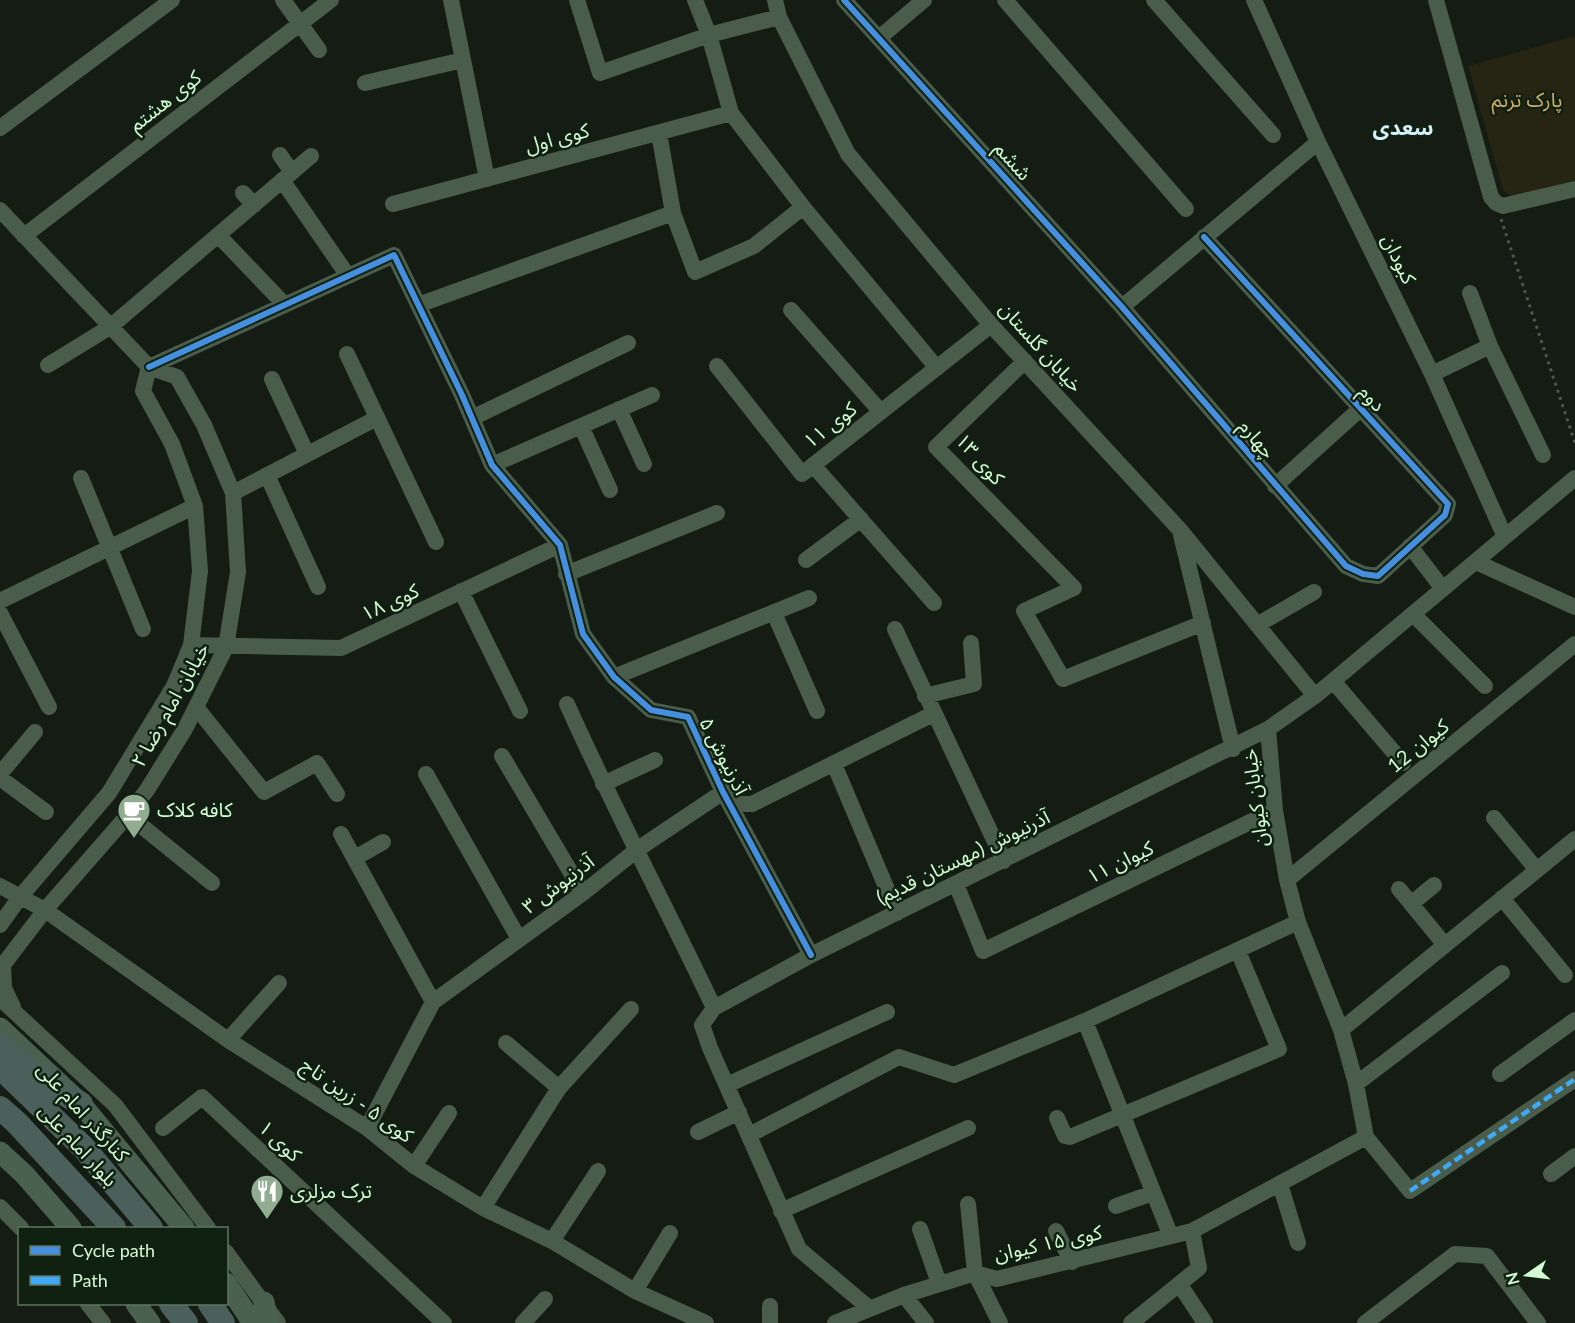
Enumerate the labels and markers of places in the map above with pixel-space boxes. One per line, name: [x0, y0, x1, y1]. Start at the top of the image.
cafe icon: کافه کلاک: [116, 792, 152, 839]
place label: کافه کلاک: [157, 797, 233, 821]
restaurant icon: ترک مزلری: [249, 1173, 285, 1220]
place label: ترک مزلری: [290, 1178, 372, 1203]

